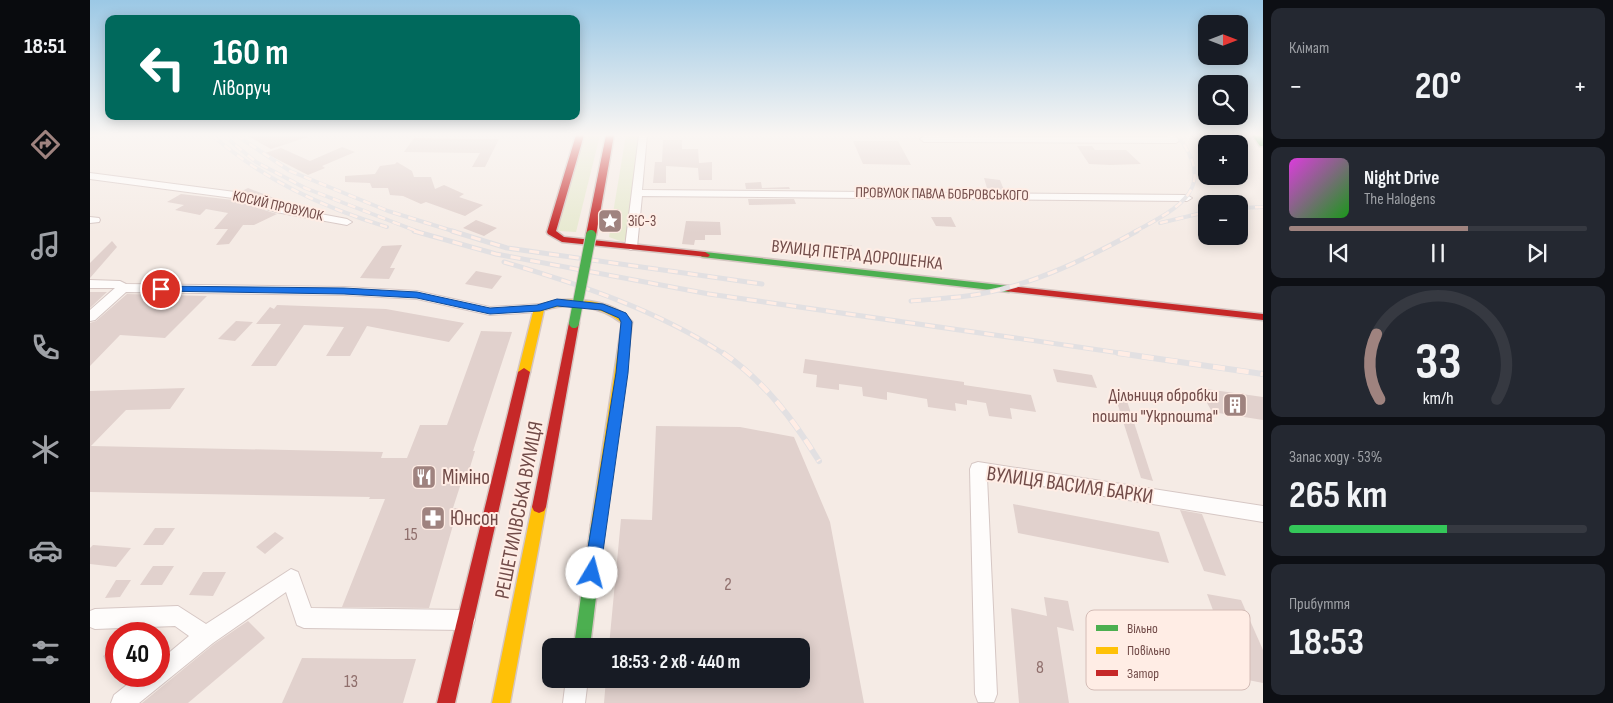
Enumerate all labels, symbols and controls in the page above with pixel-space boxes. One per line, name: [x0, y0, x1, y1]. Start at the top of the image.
north arrow: [1198, 15, 1248, 65]
map controls: [1198, 15, 1248, 245]
text: 160 m: [213, 32, 289, 75]
text: 18:51: [24, 33, 66, 60]
icon: left: [130, 35, 195, 100]
text: Клімат: [1289, 39, 1329, 58]
text: 20°: [1415, 64, 1461, 109]
text: −: [1289, 70, 1303, 103]
text: +: [1573, 70, 1587, 103]
text: Ліворуч: [213, 75, 271, 102]
button: search: [1198, 75, 1248, 125]
icon: directions: [28, 127, 63, 162]
button: +: [1198, 135, 1248, 185]
text: Night Drive: [1364, 167, 1439, 190]
street label: ПРОВУЛОК ПАВЛА БОБРОВСЬКОГО: [855, 183, 1029, 205]
street label: КОСИЙ ПРОВУЛОК: [231, 186, 326, 226]
text: The Halogens: [1364, 190, 1435, 209]
button: −: [1198, 195, 1248, 245]
place icon: ЗіС-3: [597, 208, 623, 234]
place label: ЗіС-3: [628, 212, 656, 231]
icon: music: [28, 228, 63, 263]
street label: ВУЛИЦЯ ПЕТРА ДОРОШЕНКА: [770, 236, 944, 274]
icon: previous: [1325, 239, 1353, 267]
icon: pause: [1424, 239, 1452, 267]
icon: next: [1523, 239, 1551, 267]
pin: [140, 268, 182, 310]
icon: arrive: [147, 275, 175, 303]
icon: phone: [28, 330, 63, 365]
text: 33: [1415, 331, 1461, 394]
place label: Дільниця обробки пошти "Укрпошта": [1092, 385, 1218, 427]
text: km/h: [1423, 388, 1453, 409]
building icon: Дільниця обробки пошти "Укрпошта": [1222, 392, 1248, 418]
street label: РЕШЕТИЛІВСЬКА ВУЛИЦЯ: [490, 419, 548, 601]
icon: climate: [28, 432, 63, 467]
text: Запас ходу · 53%: [1289, 448, 1382, 467]
street label: ВУЛИЦЯ ВАСИЛЯ БАРКИ: [985, 461, 1155, 509]
restaurant icon: Міміно: [411, 464, 437, 490]
place label: Міміно: [442, 465, 490, 490]
text: 265 km: [1289, 473, 1387, 518]
pharmacy icon: Юнсон: [420, 505, 446, 531]
place label: Юнсон: [450, 506, 499, 531]
house number: 15: [404, 524, 418, 545]
icon: car: [28, 533, 63, 568]
position arrow: [565, 546, 617, 598]
house number: 2: [724, 574, 732, 595]
text: Прибуття: [1289, 595, 1350, 614]
legend: [1086, 610, 1250, 690]
text: Вільно: [1127, 620, 1158, 637]
text: 18:53: [1289, 620, 1364, 665]
speed limit sign: 40: [105, 622, 170, 687]
icon: filters: [28, 635, 63, 670]
text: Повільно: [1127, 642, 1171, 659]
text: 18:53 · 2 хв · 440 m: [612, 651, 740, 674]
house number: 8: [1036, 657, 1044, 678]
text: Затор: [1127, 665, 1159, 682]
house number: 13: [344, 671, 358, 692]

